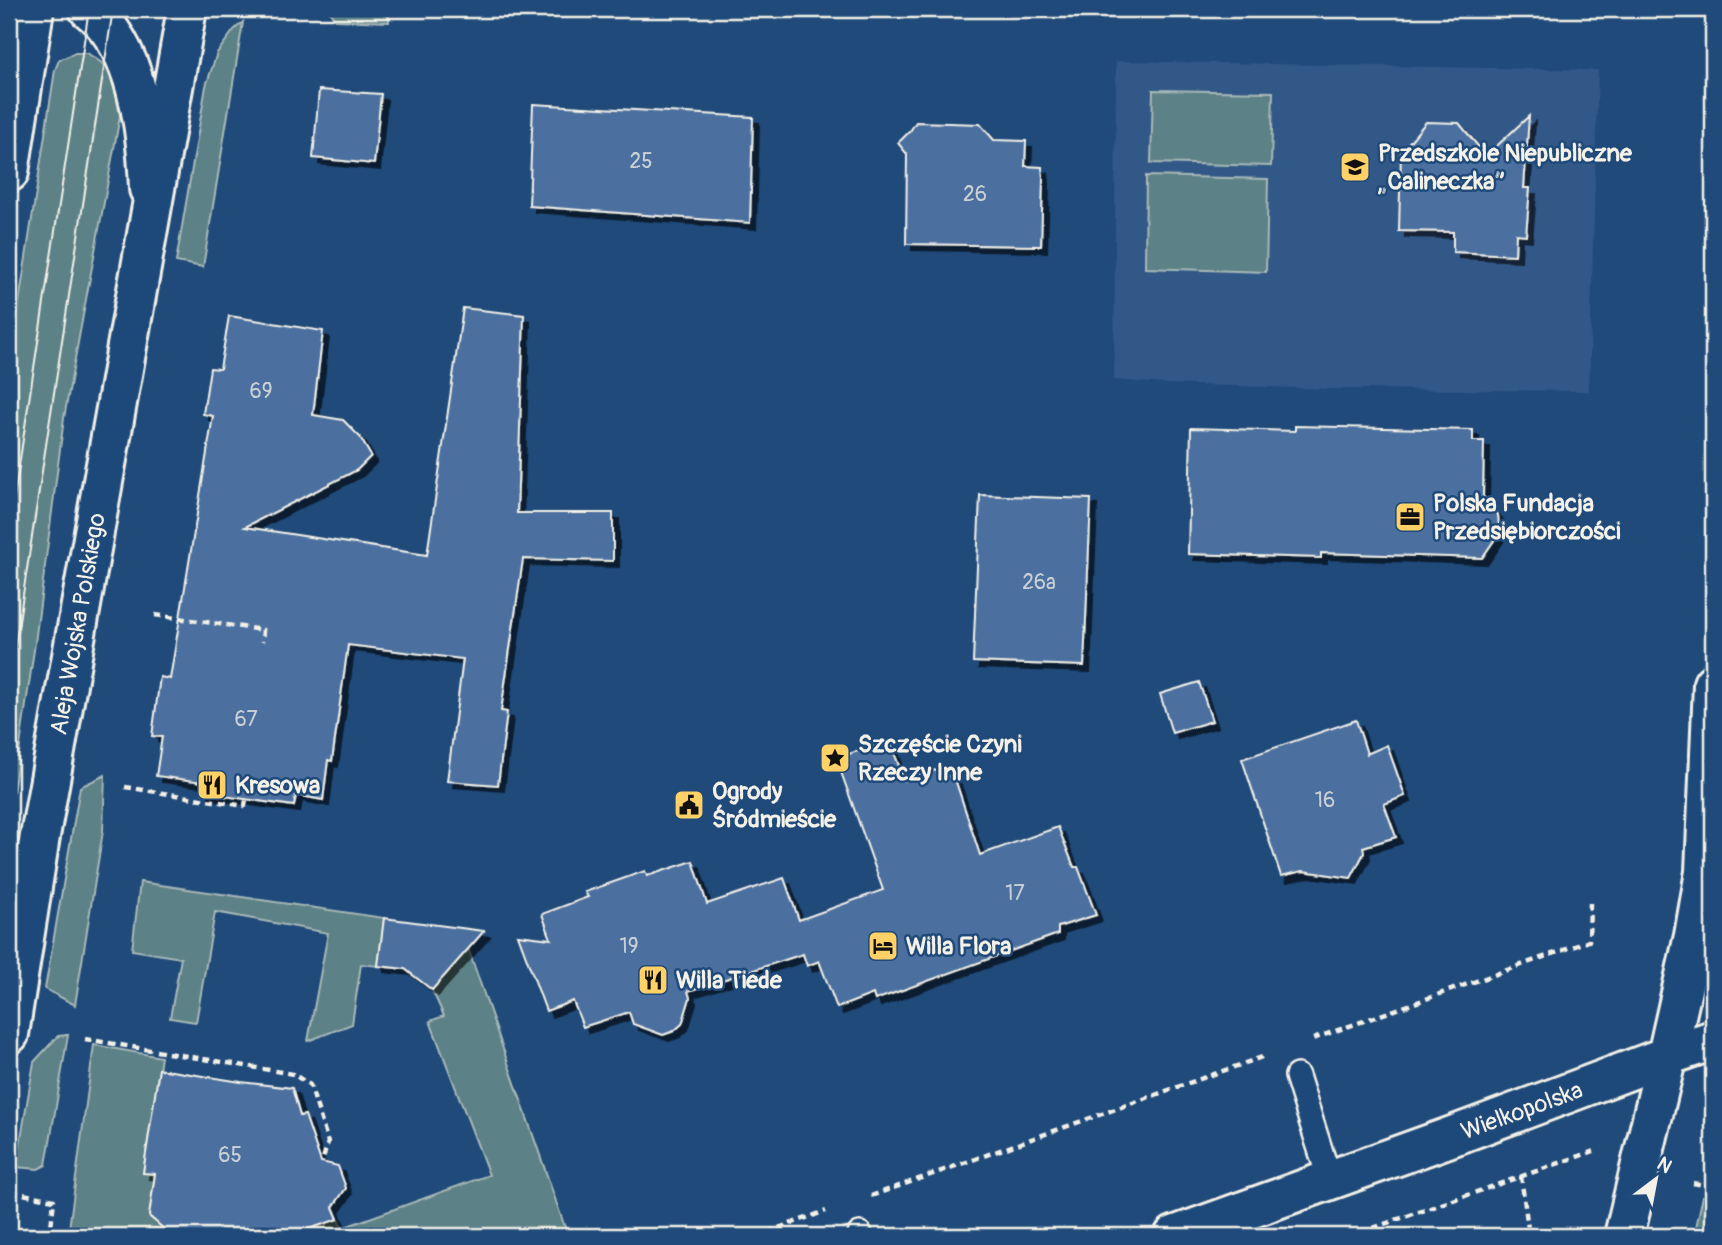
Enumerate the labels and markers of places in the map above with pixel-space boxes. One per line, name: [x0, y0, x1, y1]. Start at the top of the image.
place label: Przedszkole Niepubliczne „Calineczka”: [1378, 139, 1633, 196]
school or university icon: Przedszkole Niepubliczne „Calineczka”: [1338, 150, 1372, 184]
place label: Polska Fundacja Przedsiębiorczości: [1433, 489, 1621, 546]
office icon: Polska Fundacja Przedsiębiorczości: [1393, 500, 1427, 534]
place label: Szczęście Czyni Rzeczy Inne: [858, 730, 1022, 787]
place icon: Szczęście Czyni Rzeczy Inne: [818, 741, 852, 775]
restaurant icon: Kresowa: [195, 768, 229, 802]
place label: Kresowa: [235, 771, 320, 800]
place label: Ogrody Śródmieście: [712, 777, 837, 834]
public building icon: Ogrody Śródmieście: [672, 788, 706, 822]
hotel icon: Willa Flora: [866, 929, 900, 963]
place label: Willa Flora: [906, 932, 1011, 961]
restaurant icon: Willa Tiede: [636, 963, 670, 997]
place label: Willa Tiede: [676, 966, 783, 995]

